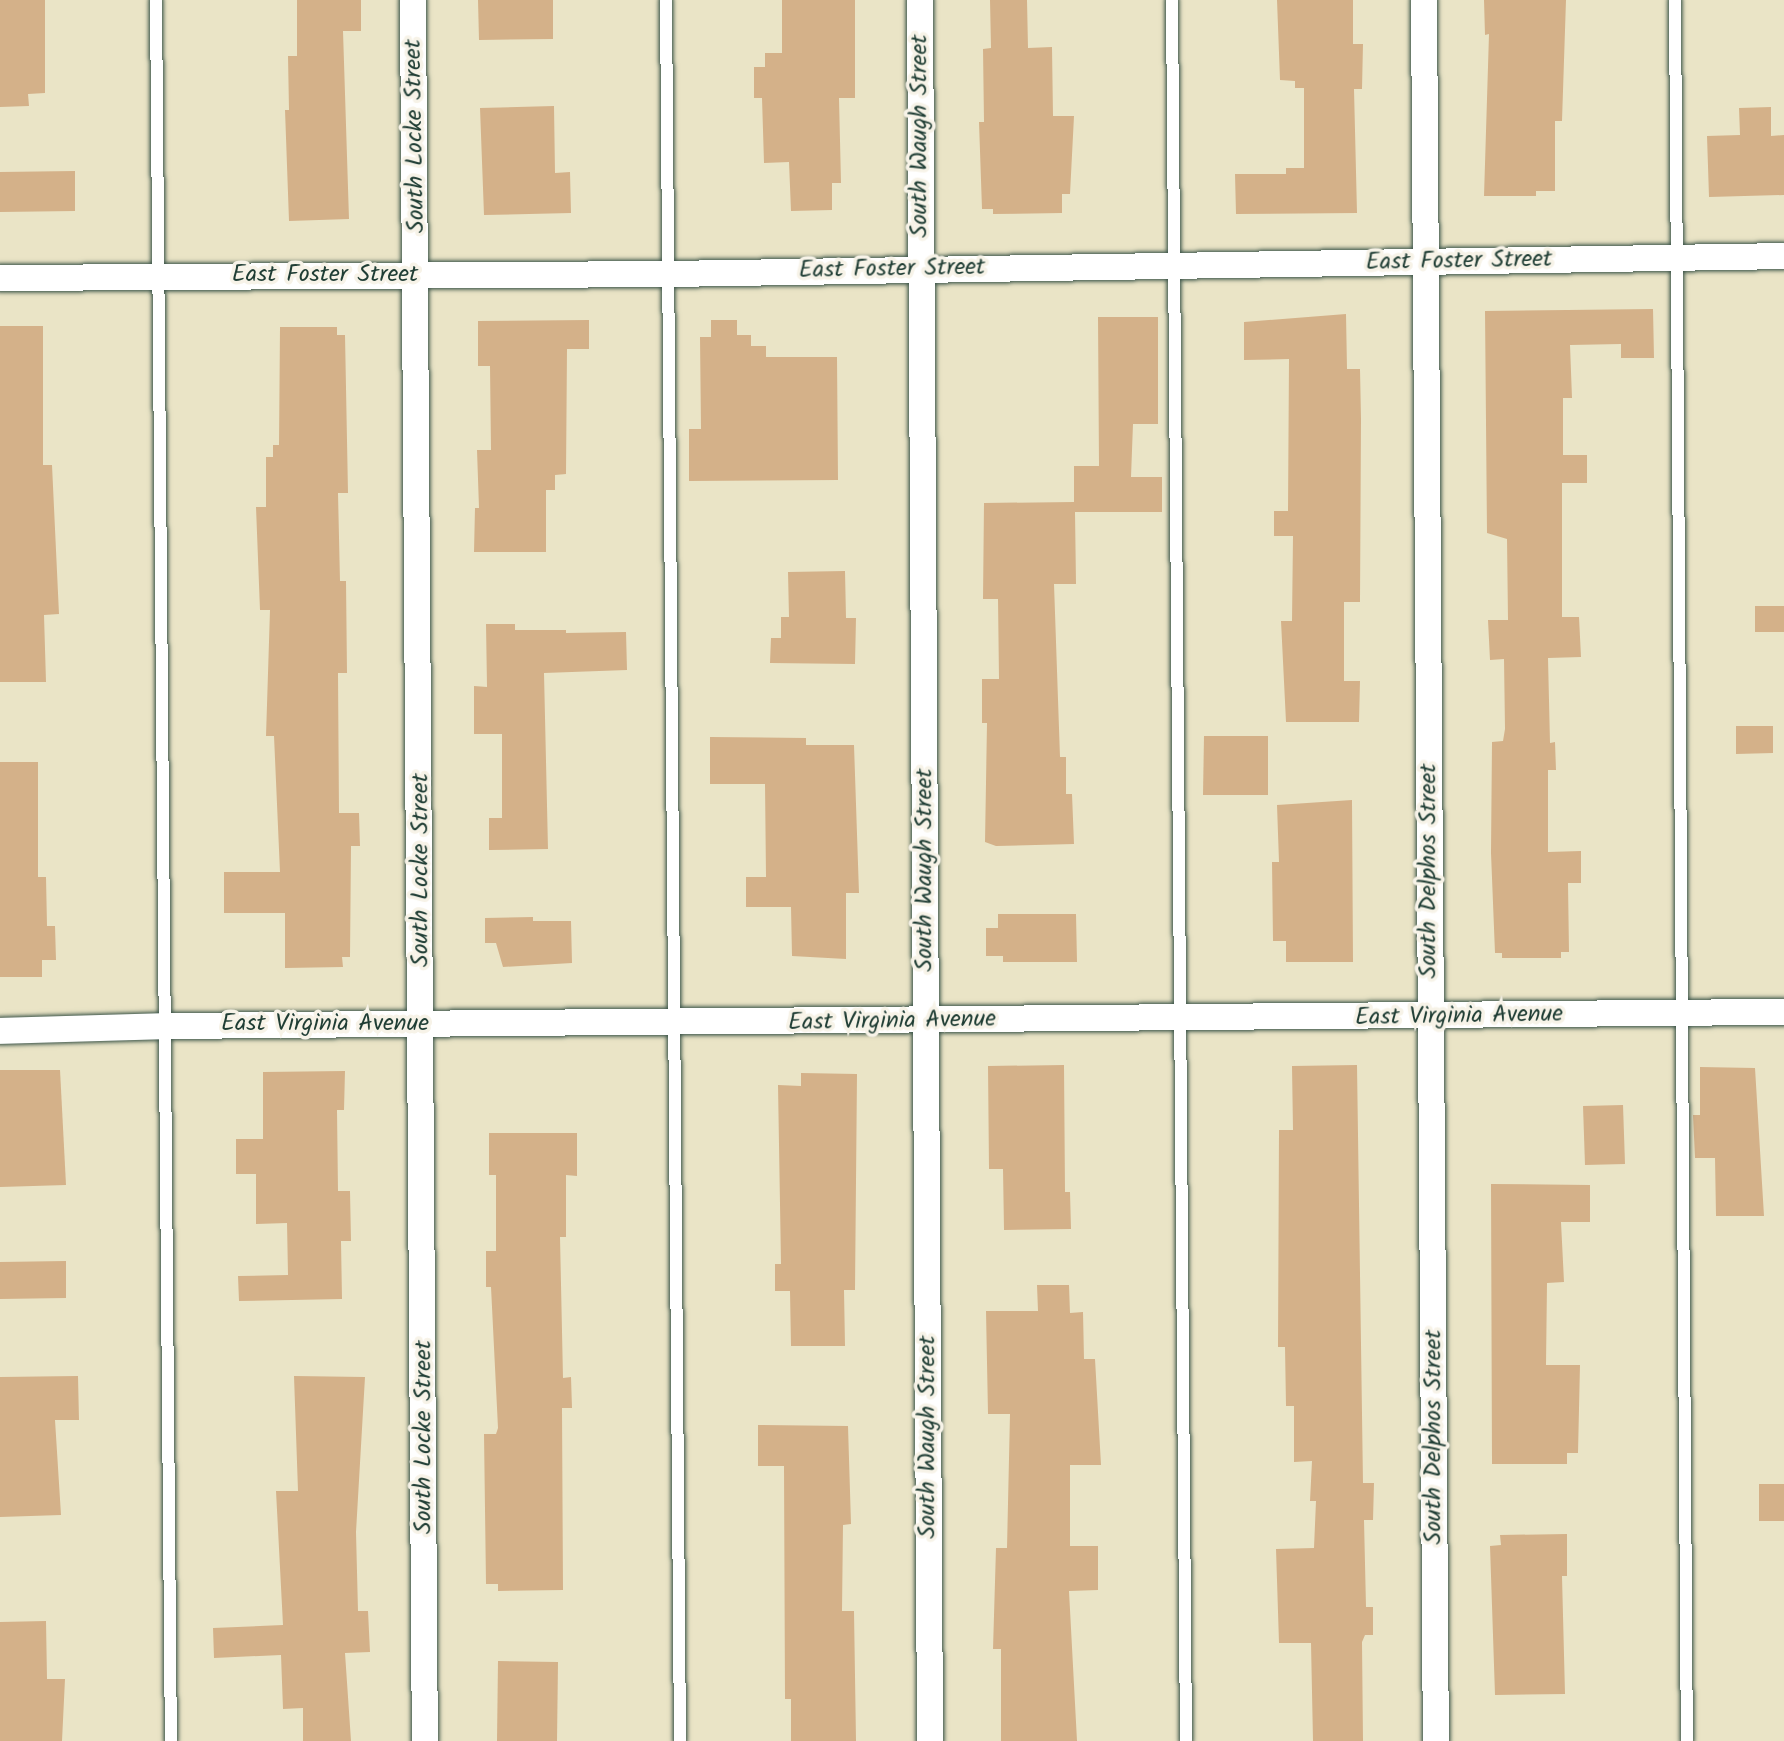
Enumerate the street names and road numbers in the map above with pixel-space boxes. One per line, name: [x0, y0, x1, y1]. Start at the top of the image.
street label: South Waugh Street: [906, 34, 934, 238]
street label: South Locke Street: [399, 39, 431, 233]
street label: East Foster Street: [1365, 245, 1553, 277]
street label: East Foster Street: [798, 253, 986, 285]
street label: East Foster Street: [232, 261, 418, 289]
street label: South Delphos Street: [1415, 763, 1443, 979]
street label: South Waugh Street: [911, 768, 939, 972]
street label: South Locke Street: [407, 773, 435, 967]
street label: East Virginia Avenue: [1355, 1000, 1563, 1032]
street label: East Virginia Avenue: [788, 1005, 996, 1037]
street label: East Virginia Avenue: [221, 1010, 429, 1038]
street label: South Delphos Street: [1420, 1329, 1448, 1545]
street label: South Waugh Street: [914, 1335, 942, 1539]
street label: South Locke Street: [410, 1340, 438, 1534]

